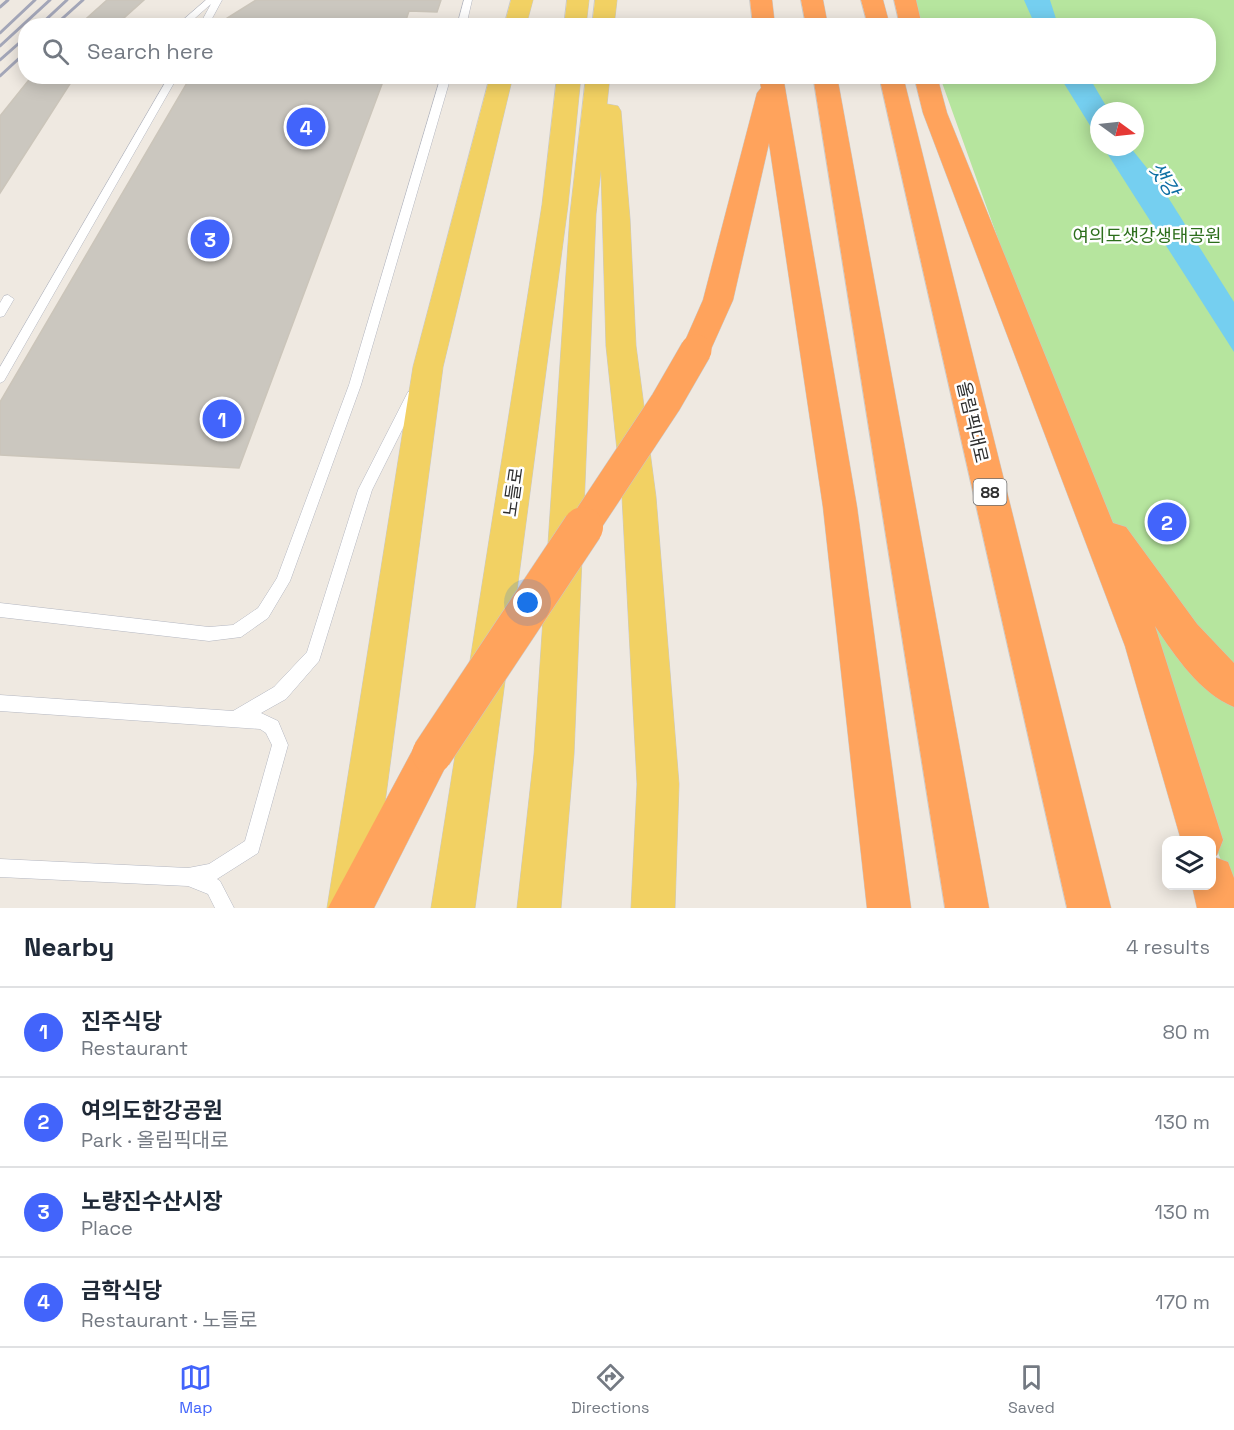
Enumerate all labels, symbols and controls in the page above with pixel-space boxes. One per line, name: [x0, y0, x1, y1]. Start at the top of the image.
search box: [18, 18, 1216, 84]
icon: search: [39, 35, 72, 68]
text: Search here: [87, 37, 214, 65]
north arrow: [1090, 102, 1144, 156]
pin: 4: [286, 104, 326, 150]
water label: 샛강: [1143, 156, 1186, 204]
pin: 3: [190, 216, 230, 262]
park label: 여의도샛강생태공원: [1072, 224, 1222, 247]
street label: 올림픽대로: [952, 379, 994, 465]
pin: 1: [202, 396, 242, 442]
street label: 노들로: [498, 466, 528, 518]
road number: 88: [974, 479, 1006, 505]
pin: 2: [1148, 500, 1186, 544]
your location: [513, 588, 542, 617]
map controls: [1162, 836, 1216, 890]
button: layers: [1162, 836, 1216, 890]
text: Nearby: [24, 930, 114, 964]
text: 4 results: [1126, 934, 1210, 960]
text: 진주식당: [81, 1007, 162, 1035]
text: 1: [39, 1019, 48, 1045]
text: 80 m: [1162, 1019, 1210, 1045]
text: Restaurant: [81, 1035, 188, 1061]
text: 여의도한강공원: [81, 1096, 223, 1124]
text: 2: [38, 1109, 49, 1135]
text: 130 m: [1154, 1109, 1210, 1135]
text: Park · 올림픽대로: [81, 1127, 229, 1153]
text: 노량진수산시장: [81, 1187, 223, 1215]
text: 3: [37, 1199, 50, 1225]
text: 130 m: [1154, 1199, 1210, 1225]
text: Place: [81, 1215, 133, 1241]
text: 금학식당: [81, 1276, 162, 1304]
text: 4: [37, 1289, 50, 1315]
text: 170 m: [1155, 1289, 1210, 1315]
text: Restaurant · 노들로: [81, 1307, 258, 1333]
tab: Map: [179, 1361, 213, 1418]
tab: Directions: [571, 1361, 650, 1418]
tab: Saved: [1008, 1361, 1055, 1418]

